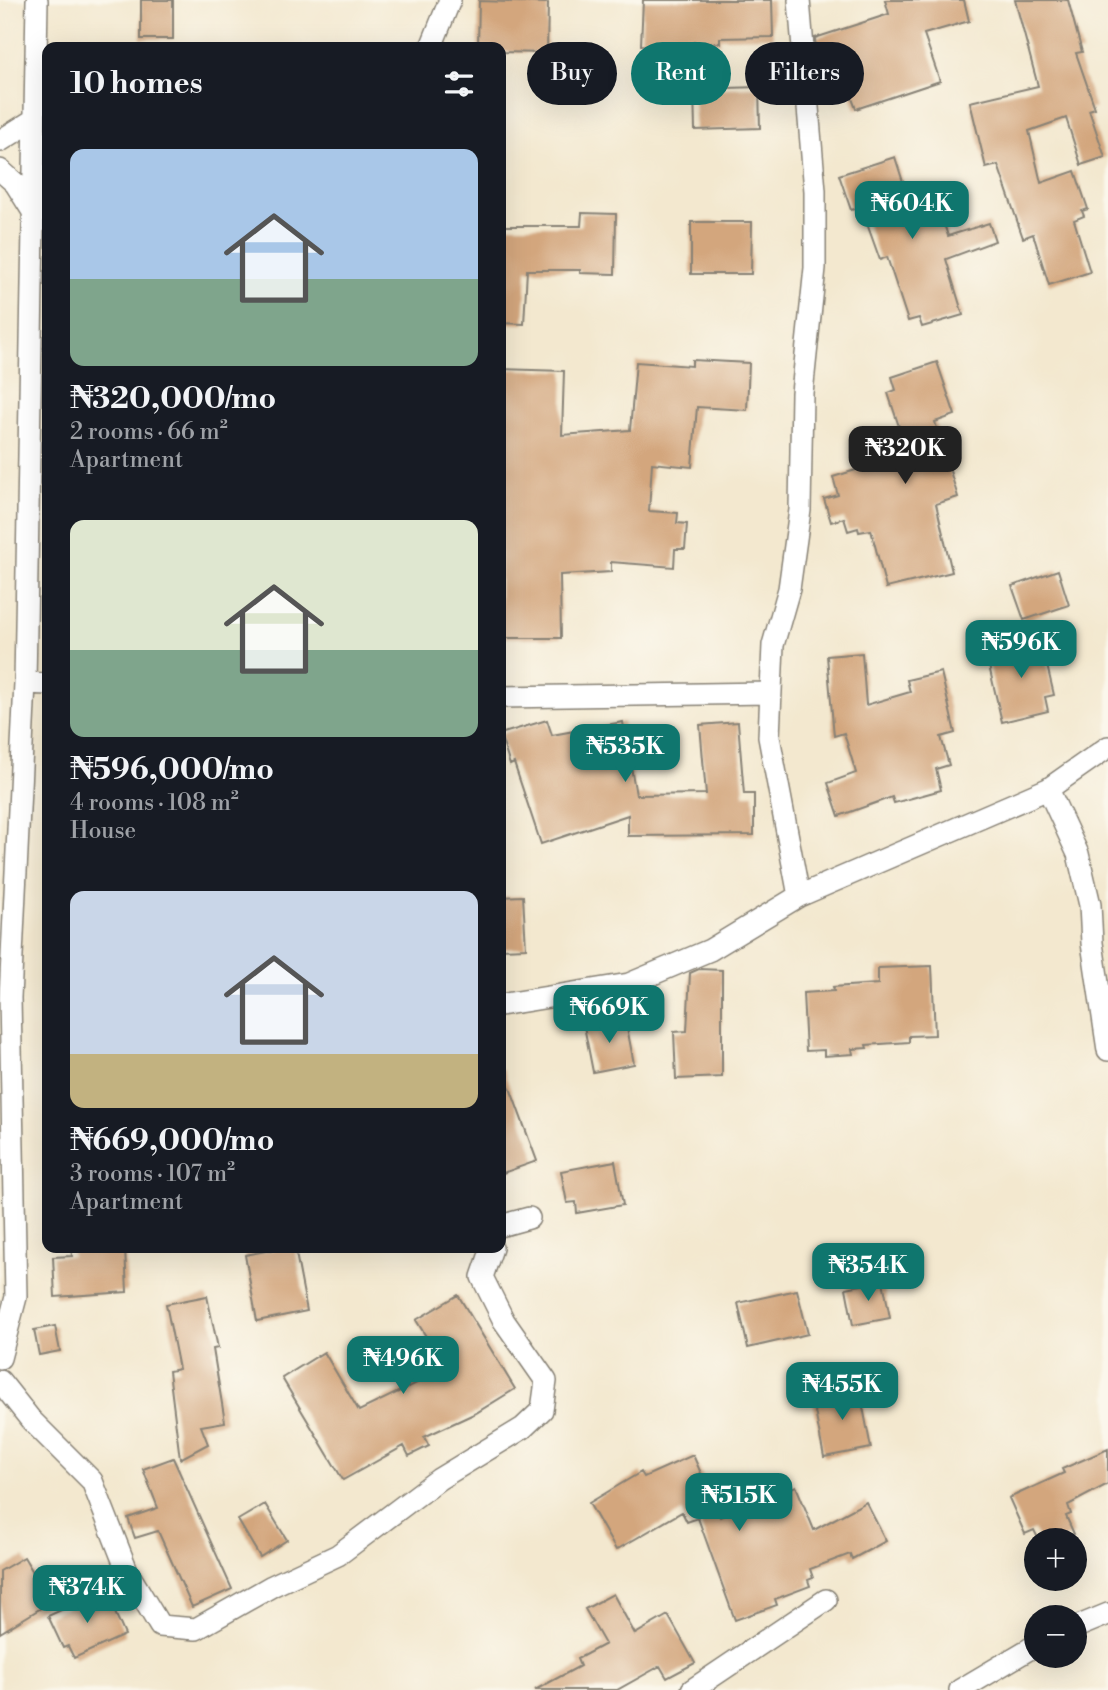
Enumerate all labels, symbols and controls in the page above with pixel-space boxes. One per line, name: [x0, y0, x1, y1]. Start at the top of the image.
chip: Buy: [527, 42, 617, 105]
chip: Rent: [631, 42, 731, 105]
chip: Filters: [745, 42, 864, 105]
text: 10 homes: [70, 65, 203, 103]
icon: filters: [440, 65, 478, 103]
pin: ₦604K: [863, 182, 961, 241]
text: ₦604K: [871, 190, 953, 218]
icon: home: [211, 195, 337, 321]
text: ₦320,000/mo: [70, 380, 276, 418]
text: 2 rooms · 66 m²: [70, 418, 228, 446]
pin: ₦320K: [856, 426, 954, 486]
text: ₦320K: [865, 435, 945, 463]
text: Apartment: [70, 446, 183, 474]
icon: home: [211, 566, 337, 692]
pin: ₦596K: [972, 620, 1070, 680]
text: ₦596K: [982, 629, 1060, 657]
pin: ₦535K: [576, 724, 674, 784]
text: ₦535K: [586, 733, 664, 761]
text: ₦596,000/mo: [70, 751, 274, 789]
text: 4 rooms · 108 m²: [70, 789, 239, 817]
text: House: [70, 817, 136, 845]
icon: home: [211, 937, 337, 1063]
pin: ₦669K: [560, 986, 658, 1045]
text: ₦669K: [569, 994, 649, 1022]
text: ₦669,000/mo: [70, 1122, 274, 1160]
text: 3 rooms · 107 m²: [70, 1160, 235, 1188]
text: Apartment: [70, 1188, 183, 1216]
pin: ₦354K: [819, 1244, 917, 1303]
text: ₦354K: [828, 1252, 908, 1280]
pin: ₦496K: [354, 1336, 452, 1396]
text: ₦496K: [363, 1345, 443, 1373]
pin: ₦455K: [793, 1362, 891, 1422]
text: ₦455K: [802, 1371, 882, 1399]
pin: ₦515K: [690, 1474, 788, 1533]
text: ₦515K: [701, 1482, 777, 1510]
map controls: [1024, 1528, 1087, 1668]
button: +: [1024, 1528, 1087, 1591]
pin: ₦374K: [38, 1566, 136, 1625]
text: ₦374K: [49, 1574, 125, 1602]
button: −: [1024, 1605, 1087, 1668]

